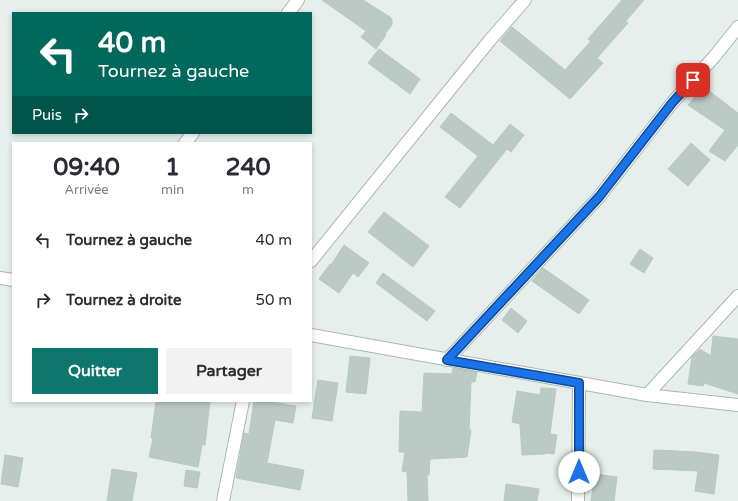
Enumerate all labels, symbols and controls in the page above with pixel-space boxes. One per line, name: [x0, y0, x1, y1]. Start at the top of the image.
text: 40 m: [98, 26, 166, 60]
icon: left: [32, 28, 84, 80]
text: Tournez à gauche: [98, 60, 249, 82]
pin: [676, 63, 710, 97]
icon: arrive: [682, 69, 704, 91]
icon: right: [70, 104, 92, 126]
text: Puis: [32, 106, 62, 124]
text: 09:40: [53, 153, 120, 182]
text: 1: [165, 153, 180, 182]
text: 240: [225, 153, 271, 182]
text: Arrivée: [64, 182, 109, 198]
text: min: [161, 182, 184, 198]
text: m: [242, 182, 254, 198]
icon: left: [32, 229, 54, 251]
text: Tournez à gauche: [66, 231, 192, 249]
text: 40 m: [255, 231, 292, 249]
icon: right: [32, 289, 54, 311]
text: Tournez à droite: [66, 291, 181, 309]
text: 50 m: [255, 291, 292, 309]
button: Quitter: [32, 348, 158, 394]
button: Partager: [166, 348, 292, 394]
position arrow: [558, 451, 600, 493]

